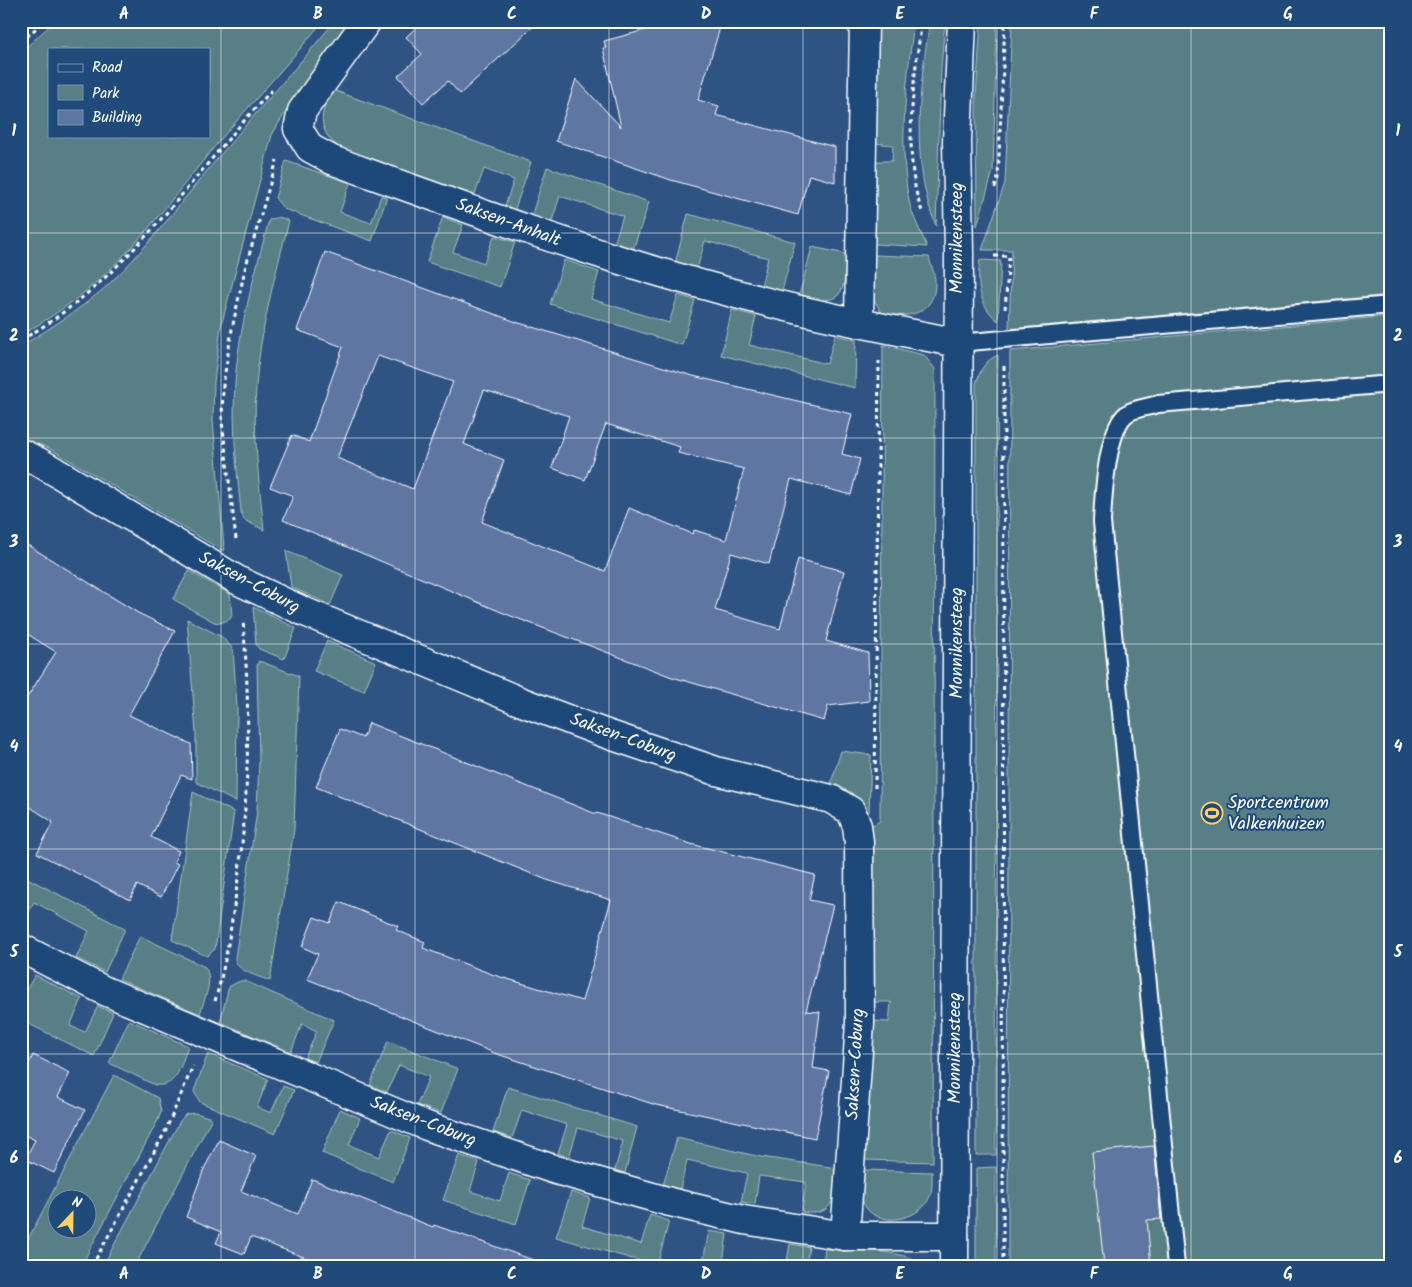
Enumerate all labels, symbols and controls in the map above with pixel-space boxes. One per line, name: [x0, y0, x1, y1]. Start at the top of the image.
text: A: [119, 2, 129, 27]
text: B: [313, 2, 323, 27]
text: C: [507, 2, 517, 27]
text: D: [701, 2, 712, 27]
text: E: [896, 2, 906, 27]
text: F: [1090, 2, 1100, 27]
text: G: [1283, 2, 1293, 27]
legend: [48, 48, 210, 138]
text: Road: [92, 56, 123, 80]
text: Park: [92, 82, 120, 106]
text: Building: [92, 106, 142, 130]
text: 1: [12, 119, 17, 144]
text: 1: [1396, 119, 1401, 144]
street label: Monnikensteeg: [943, 182, 972, 294]
street label: Saksen-Anhalt: [451, 191, 566, 256]
text: 2: [9, 324, 19, 349]
text: 2: [1393, 324, 1403, 349]
text: 3: [9, 530, 19, 555]
text: 3: [1393, 530, 1403, 555]
street label: Saksen-Coburg: [193, 544, 305, 622]
street label: Monnikensteeg: [943, 587, 972, 699]
street label: Saksen-Coburg: [566, 705, 680, 771]
text: 4: [10, 735, 19, 760]
text: 4: [1394, 735, 1403, 760]
place label: Sportcentrum Valkenhuizen: [1228, 789, 1329, 839]
sports icon: Sportcentrum Valkenhuizen: [1200, 801, 1224, 825]
text: 5: [9, 940, 20, 965]
text: 5: [1393, 940, 1404, 965]
street label: Monnikensteeg: [941, 992, 970, 1104]
street label: Saksen-Coburg: [839, 1008, 873, 1120]
street label: Saksen-Coburg: [366, 1088, 480, 1156]
text: 6: [10, 1146, 19, 1171]
text: 6: [1394, 1146, 1403, 1171]
north arrow: [48, 1190, 98, 1240]
text: N: [68, 1191, 85, 1215]
text: A: [119, 1262, 129, 1287]
text: B: [313, 1262, 323, 1287]
text: C: [507, 1262, 517, 1287]
text: D: [701, 1262, 712, 1287]
text: E: [896, 1262, 906, 1287]
text: F: [1090, 1262, 1100, 1287]
text: G: [1283, 1262, 1293, 1287]

